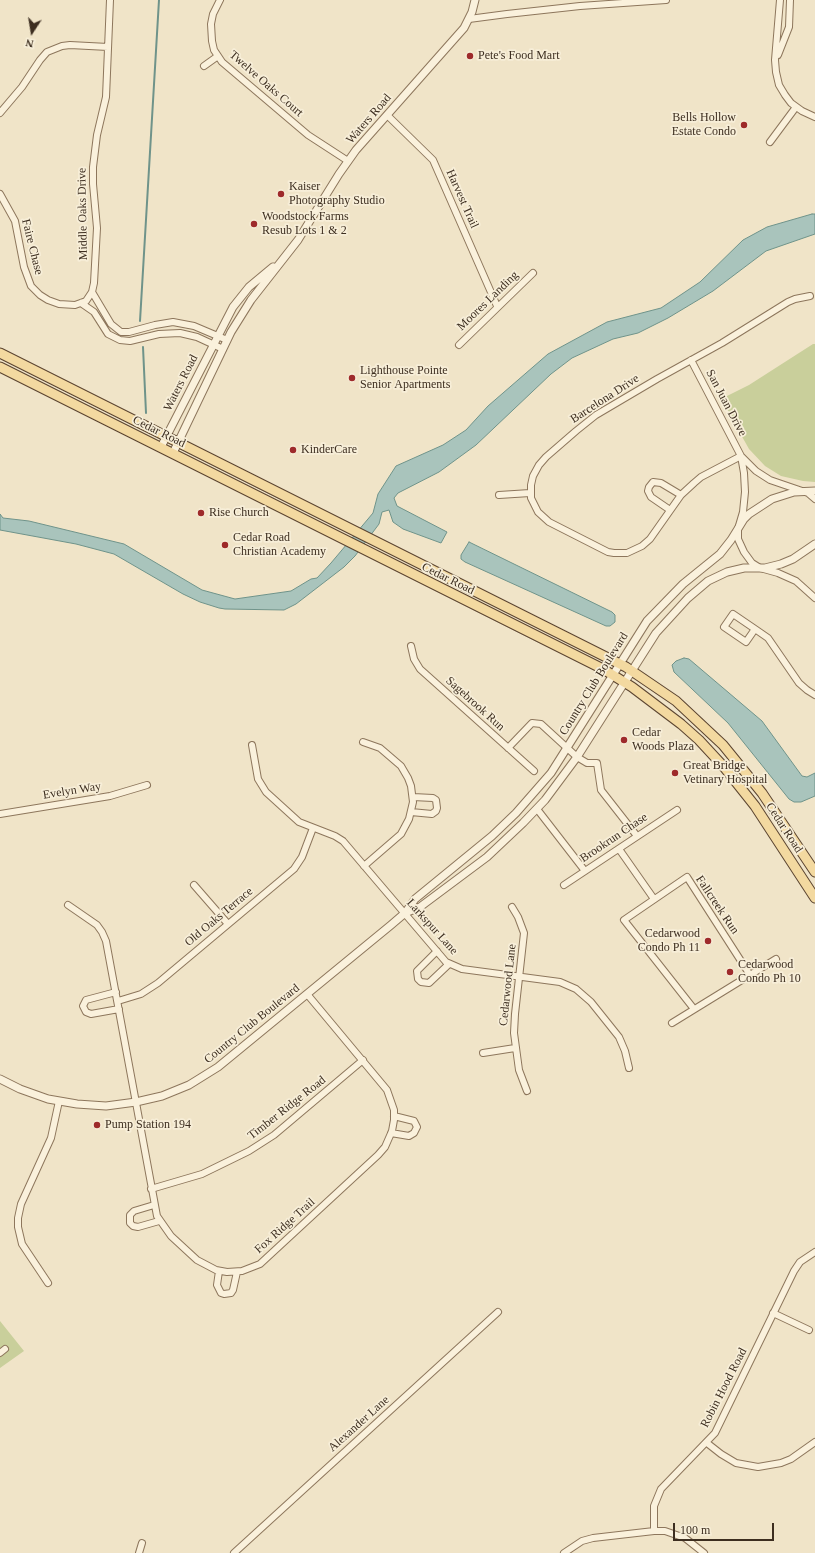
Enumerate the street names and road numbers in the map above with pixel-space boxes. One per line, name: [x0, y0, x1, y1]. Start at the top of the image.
street label: Twelve Oaks Court: [226, 48, 306, 120]
street label: Waters Road: [343, 91, 395, 147]
street label: Harvest Trail: [443, 167, 481, 231]
street label: Middle Oaks Drive: [75, 168, 91, 260]
street label: Faire Chase: [18, 218, 46, 276]
street label: Moores Landing: [454, 268, 522, 334]
street label: Waters Road: [161, 352, 201, 414]
street label: San Juan Drive: [702, 367, 750, 439]
street label: Barcelona Drive: [568, 371, 642, 427]
street label: Cedar Road: [130, 413, 188, 451]
street label: Cedar Road: [419, 560, 477, 598]
street label: Country Club Boulevard: [556, 630, 632, 738]
street label: Sagebrook Run: [443, 674, 507, 734]
street label: Evelyn Way: [42, 779, 102, 803]
street label: Cedar Road: [762, 800, 806, 856]
street label: Brookrun Chase: [578, 810, 650, 866]
street label: Fallcreek Run: [692, 873, 742, 937]
street label: Old Oaks Terrace: [182, 884, 256, 950]
street label: Larkspur Lane: [403, 896, 461, 958]
street label: Cedarwood Lane: [497, 943, 519, 1027]
street label: Country Club Boulevard: [201, 981, 303, 1067]
street label: Timber Ridge Road: [245, 1073, 329, 1143]
street label: Fox Ridge Trail: [252, 1195, 318, 1257]
street label: Robin Hood Road: [698, 1346, 750, 1430]
street label: Alexander Lane: [326, 1393, 392, 1455]

